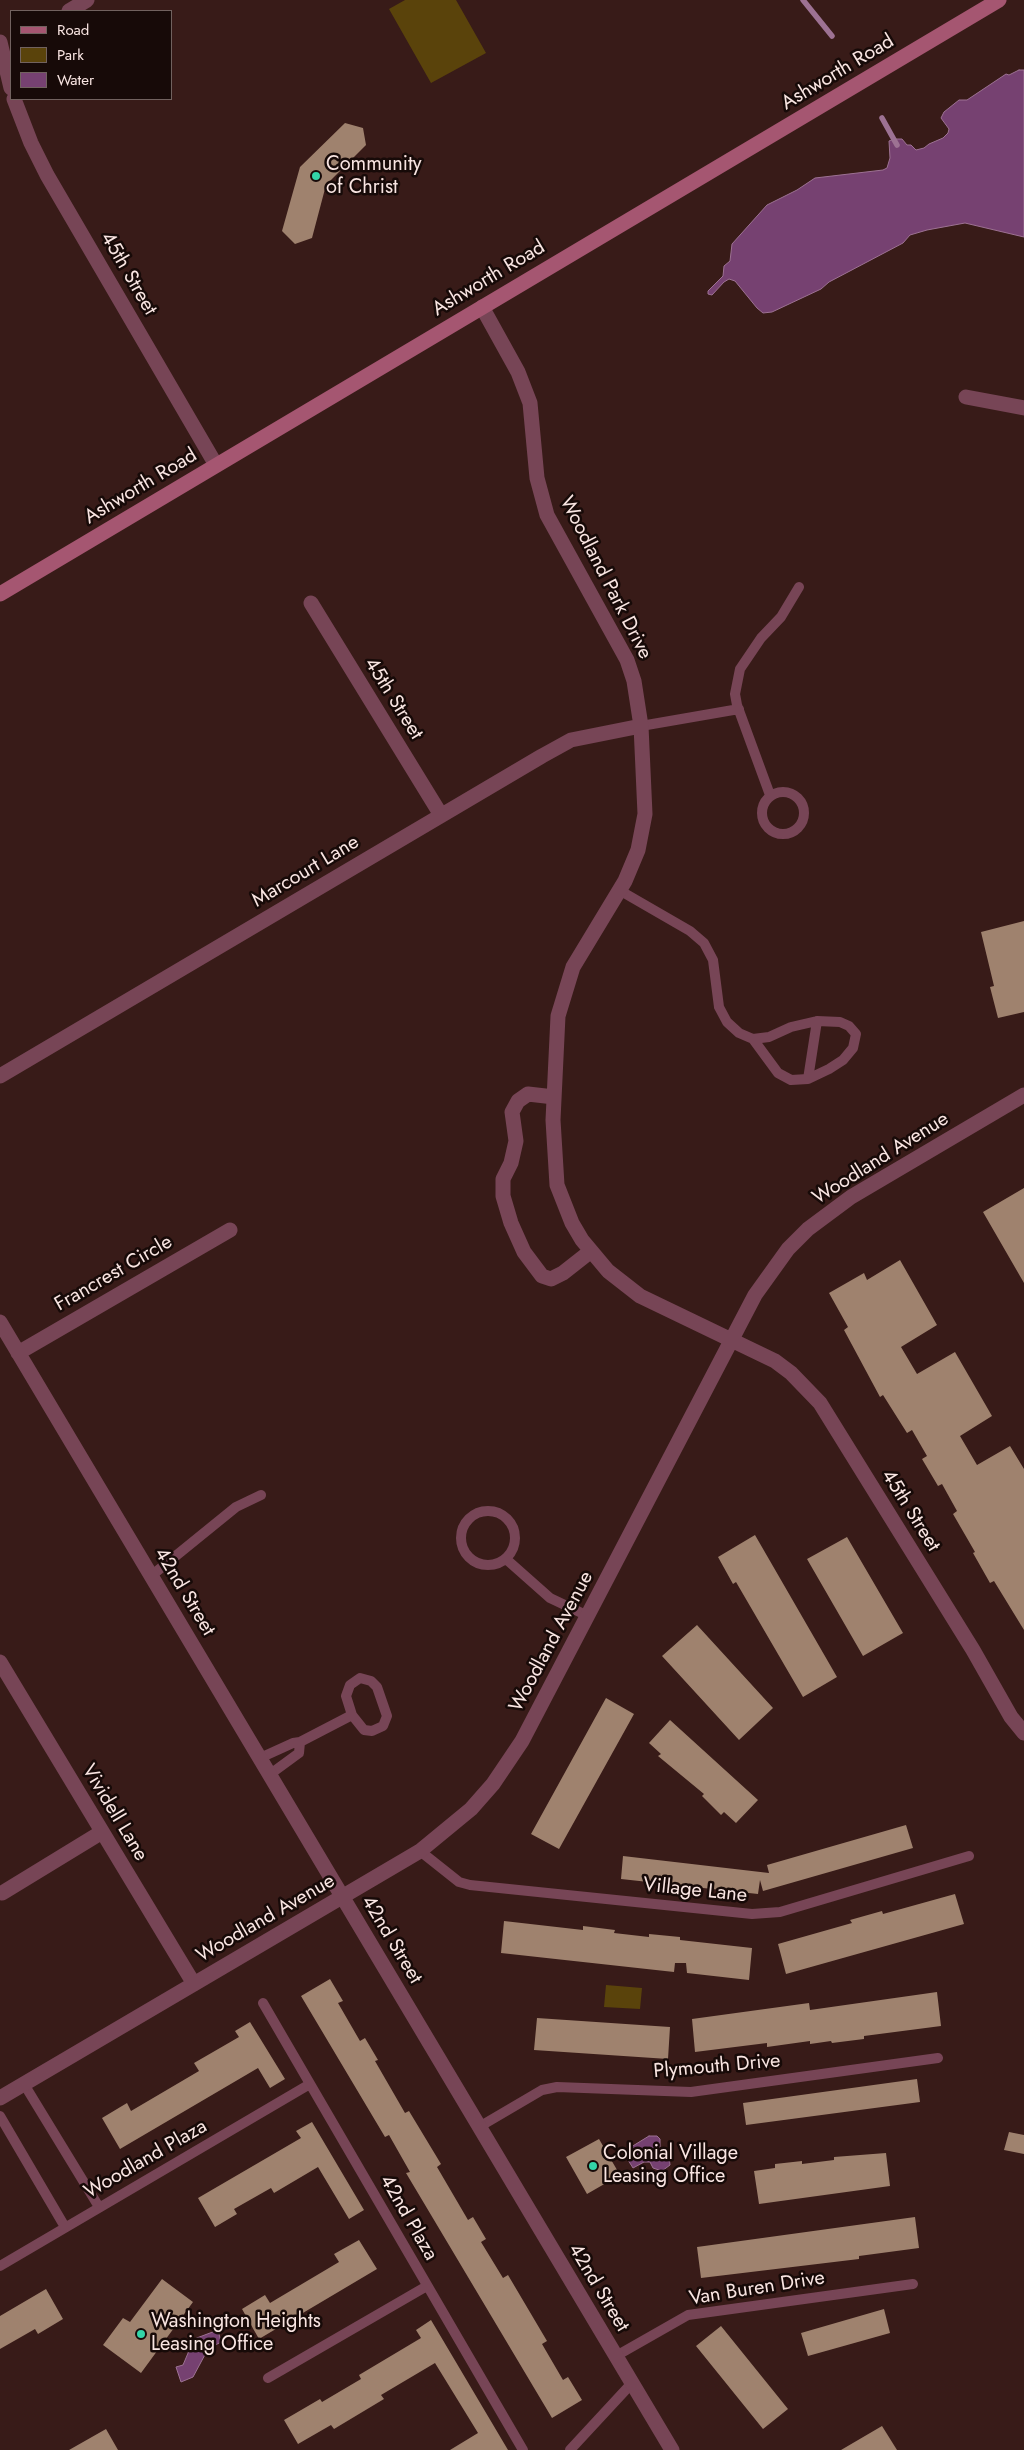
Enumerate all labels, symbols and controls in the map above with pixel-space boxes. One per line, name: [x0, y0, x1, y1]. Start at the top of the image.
legend: [10, 10, 172, 100]
text: Road: [57, 19, 89, 41]
street label: Ashworth Road: [777, 30, 899, 116]
text: Park: [57, 44, 84, 66]
text: Water: [57, 69, 94, 91]
place label: Community of Christ: [326, 153, 422, 200]
marker: Community of Christ: [310, 170, 322, 182]
street label: 45th Street: [95, 228, 161, 320]
street label: Ashworth Road: [428, 236, 550, 322]
street label: Ashworth Road: [80, 444, 202, 530]
street label: Woodland Park Drive: [554, 493, 656, 663]
street label: 45th Street: [358, 654, 428, 744]
street label: Marcourt Lane: [248, 831, 364, 913]
street label: Woodland Avenue: [809, 1108, 953, 1210]
street label: Francrest Circle: [51, 1231, 177, 1317]
street label: 45th Street: [875, 1466, 945, 1556]
street label: 42nd Street: [148, 1544, 220, 1640]
street label: Woodland Avenue: [505, 1568, 599, 1716]
street label: Vividell Lane: [76, 1760, 152, 1866]
street label: Woodland Avenue: [193, 1870, 339, 1968]
street label: Village Lane: [642, 1874, 748, 1908]
street label: 42nd Street: [355, 1892, 427, 1988]
street label: Plymouth Drive: [653, 2050, 781, 2084]
street label: Woodland Plaza: [80, 2115, 212, 2205]
place label: Colonial Village Leasing Office: [603, 2142, 738, 2189]
marker: Colonial Village Leasing Office: [587, 2160, 599, 2172]
street label: 42nd Plaza: [374, 2171, 442, 2265]
street label: 42nd Street: [562, 2240, 634, 2336]
street label: Van Buren Drive: [688, 2266, 826, 2312]
place label: Washington Heights Leasing Office: [151, 2310, 321, 2357]
marker: Washington Heights Leasing Office: [135, 2328, 147, 2340]

